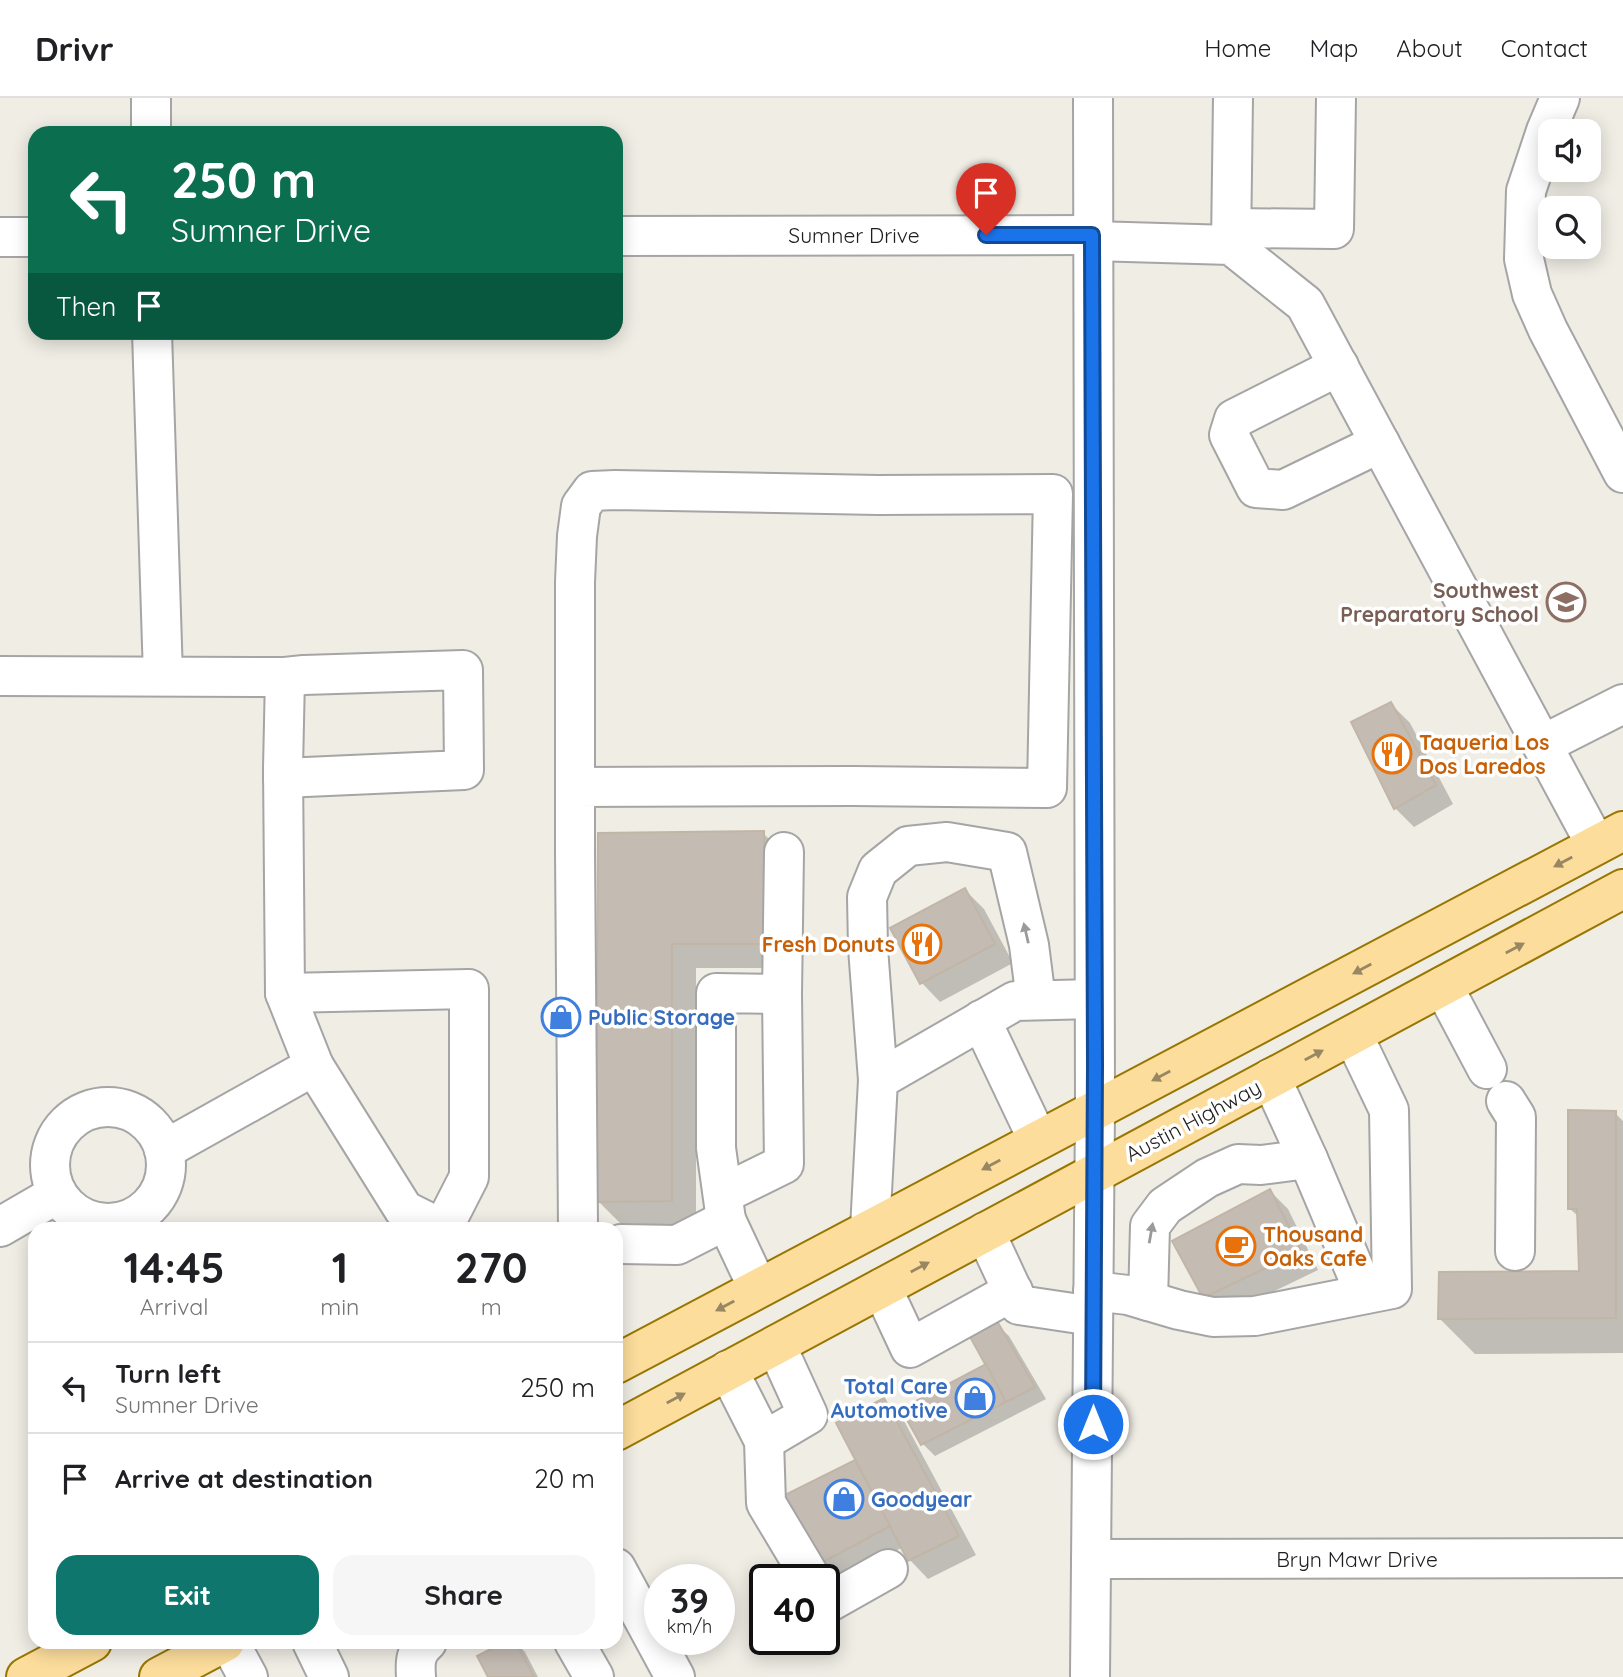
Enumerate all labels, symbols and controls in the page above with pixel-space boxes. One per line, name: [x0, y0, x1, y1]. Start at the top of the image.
text: Drivr: [35, 28, 114, 69]
text: Home: [1204, 33, 1271, 63]
text: Map: [1309, 33, 1358, 63]
text: About: [1396, 33, 1463, 63]
text: Contact: [1501, 33, 1588, 63]
map controls: [1538, 119, 1601, 259]
button: sound: [1538, 119, 1601, 182]
text: 250 m: [171, 149, 316, 210]
icon: left: [56, 154, 147, 245]
pin: [956, 163, 1016, 235]
icon: arrive: [967, 174, 1005, 212]
button: search: [1538, 196, 1601, 259]
text: Sumner Drive: [171, 210, 371, 250]
street label: Sumner Drive: [788, 222, 920, 248]
icon: arrive: [130, 287, 168, 325]
text: Then: [56, 290, 116, 323]
place label: Southwest Preparatory School: [1340, 577, 1539, 627]
school or university icon: Southwest Preparatory School: [1545, 581, 1587, 623]
place label: Taqueria Los Dos Laredos: [1419, 729, 1549, 779]
restaurant icon: Taqueria Los Dos Laredos: [1371, 733, 1413, 775]
one-way arrow: [1553, 857, 1573, 868]
one-way arrow: [1020, 922, 1031, 944]
restaurant icon: Fresh Donuts: [901, 923, 943, 965]
place label: Fresh Donuts: [762, 931, 895, 957]
one-way arrow: [1505, 942, 1525, 954]
one-way arrow: [1352, 963, 1372, 975]
shop icon: Public Storage: [540, 996, 582, 1038]
place label: Public Storage: [588, 1004, 735, 1030]
one-way arrow: [1304, 1049, 1324, 1061]
one-way arrow: [1151, 1070, 1171, 1081]
street label: Austin Highway: [1121, 1073, 1265, 1167]
one-way arrow: [981, 1159, 1001, 1171]
place label: Thousand Oaks Cafe: [1263, 1221, 1367, 1271]
one-way arrow: [1146, 1222, 1157, 1244]
cafe icon: Thousand Oaks Cafe: [1215, 1225, 1257, 1267]
text: 14:45: [123, 1241, 225, 1294]
text: 1: [332, 1241, 348, 1294]
text: 270: [455, 1241, 528, 1294]
one-way arrow: [910, 1262, 930, 1274]
text: Arrival: [140, 1292, 209, 1321]
text: min: [320, 1292, 359, 1321]
text: m: [481, 1292, 502, 1321]
one-way arrow: [715, 1300, 735, 1312]
text: Turn left: [115, 1357, 222, 1390]
icon: left: [56, 1369, 94, 1407]
text: 250 m: [520, 1371, 595, 1404]
place label: Total Care Automotive: [831, 1373, 948, 1423]
shop icon: Total Care Automotive: [954, 1377, 996, 1419]
position arrow: [1056, 1387, 1130, 1461]
text: Sumner Drive: [115, 1390, 259, 1419]
one-way arrow: [666, 1393, 686, 1404]
icon: arrive: [56, 1460, 94, 1498]
text: Arrive at destination: [115, 1462, 373, 1495]
text: 20 m: [534, 1462, 595, 1495]
shop icon: Goodyear: [823, 1478, 865, 1520]
place label: Goodyear: [871, 1486, 972, 1512]
street label: Bryn Mawr Drive: [1276, 1546, 1438, 1572]
button: Exit: [56, 1555, 319, 1635]
button: Share: [333, 1555, 595, 1635]
speed limit sign: 40: [749, 1564, 840, 1655]
text: 39: [670, 1578, 709, 1622]
text: km/h: [667, 1615, 712, 1638]

